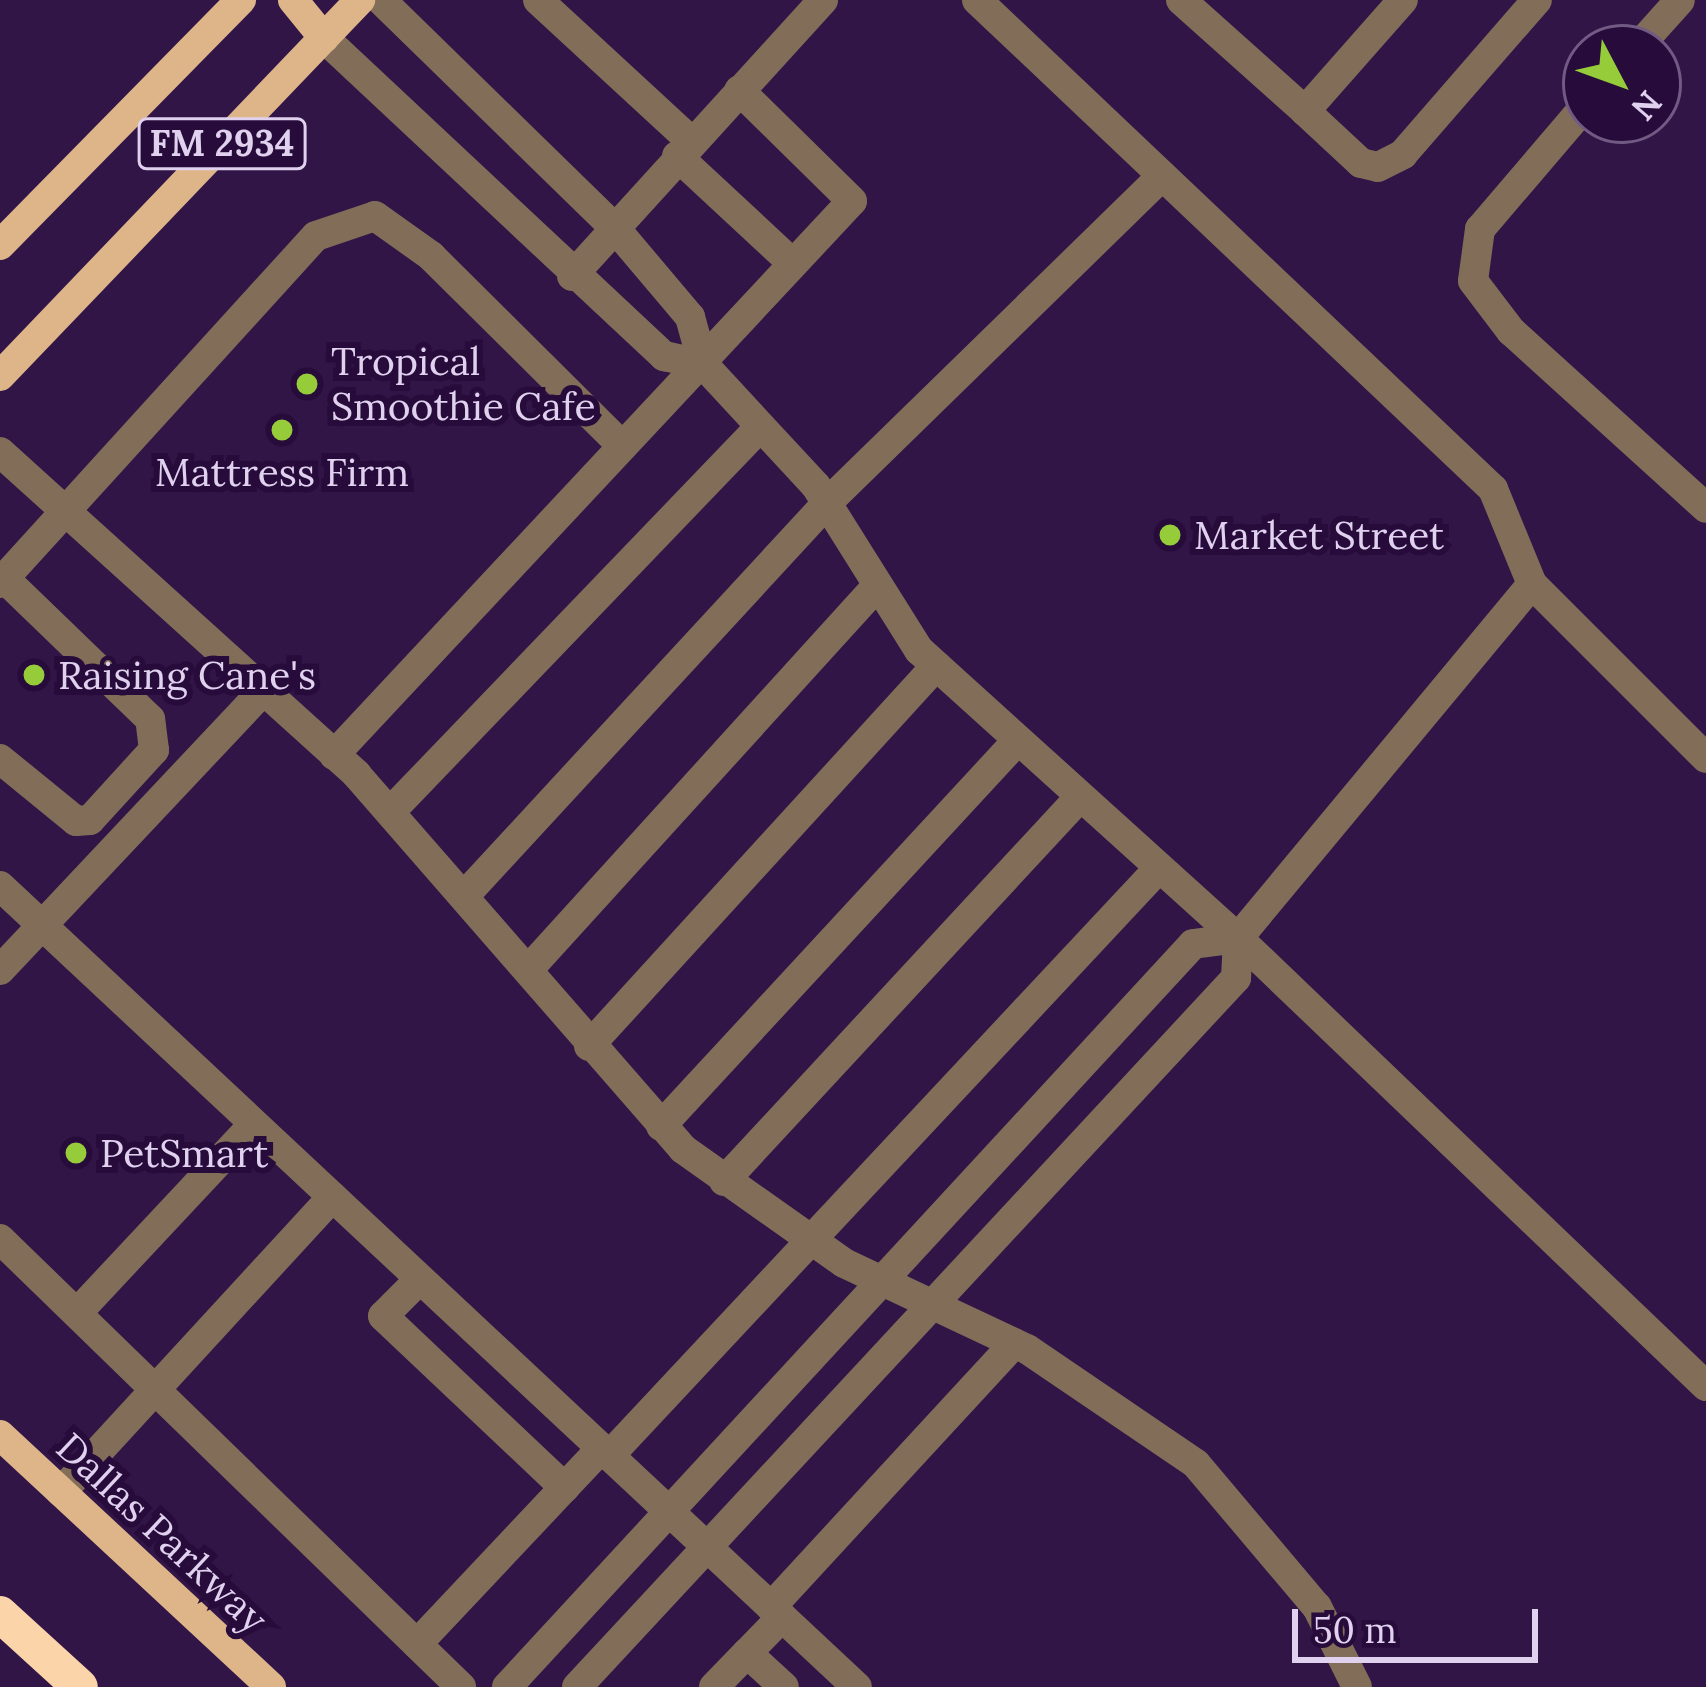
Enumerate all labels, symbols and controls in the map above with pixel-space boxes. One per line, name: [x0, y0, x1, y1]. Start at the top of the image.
north arrow: [1562, 24, 1682, 144]
text: N: [1623, 82, 1671, 129]
road number: FM 2934: [135, 114, 309, 174]
place label: Tropical Smoothie Cafe: [331, 339, 596, 430]
marker: Tropical Smoothie Cafe: [294, 371, 320, 397]
marker: Mattress Firm: [269, 417, 295, 443]
place label: Mattress Firm: [155, 449, 409, 495]
place label: Market Street: [1194, 512, 1444, 558]
marker: Market Street: [1157, 522, 1183, 548]
place label: Raising Cane's: [58, 652, 316, 698]
marker: Raising Cane's: [21, 662, 47, 688]
place label: PetSmart: [100, 1130, 268, 1176]
marker: PetSmart: [63, 1140, 89, 1166]
street label: Dallas Parkway: [47, 1423, 277, 1643]
scale bar: [1298, 1585, 1544, 1659]
text: 50 m: [1313, 1607, 1397, 1653]

